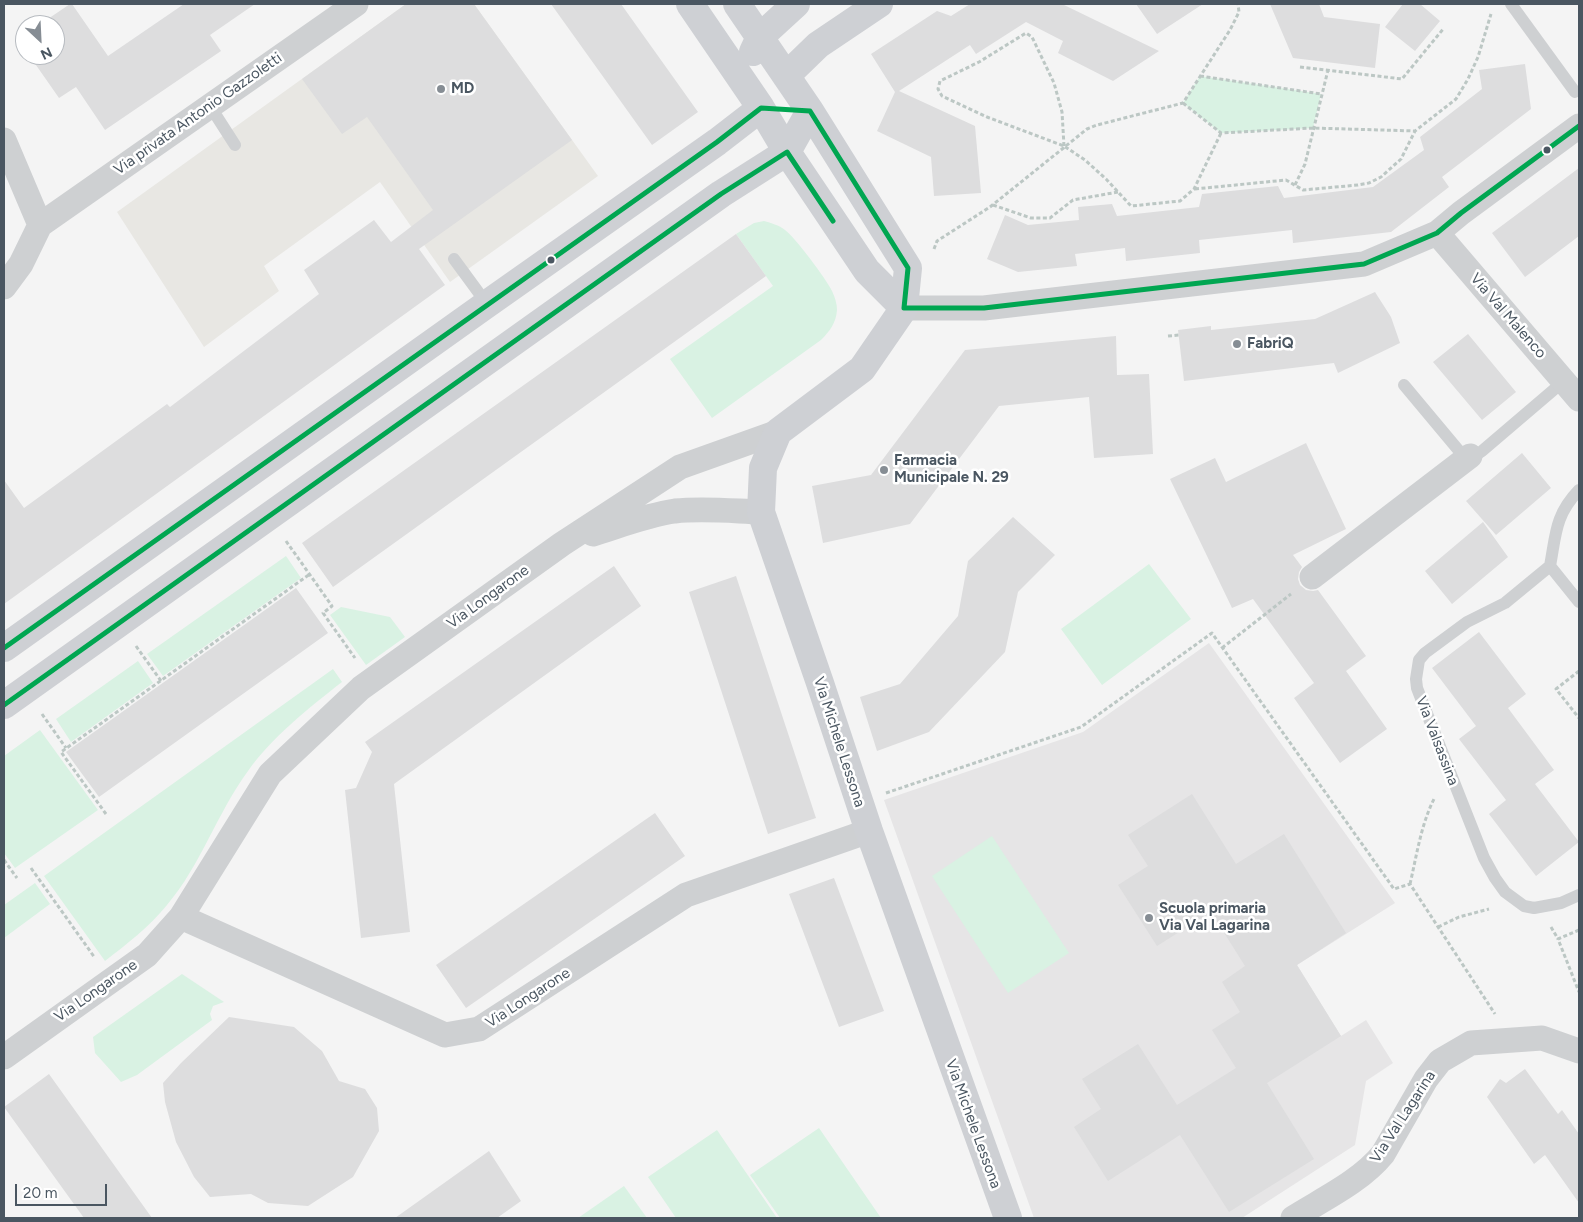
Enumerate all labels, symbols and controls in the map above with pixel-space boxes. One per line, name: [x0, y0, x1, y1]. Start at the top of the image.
north arrow: [15, 15, 65, 65]
text: N: [38, 43, 55, 63]
street label: Via privata Antonio Gazzoletti: [111, 49, 285, 179]
place label: MD: [451, 80, 474, 98]
marker: MD: [435, 83, 447, 95]
unlabelled marker: [1542, 145, 1552, 155]
unlabelled marker: [546, 255, 556, 265]
street label: Via Val Malenco: [1466, 270, 1550, 362]
place label: FabriQ: [1247, 335, 1294, 353]
marker: FabriQ: [1231, 338, 1243, 350]
place label: Farmacia Municipale N. 29: [894, 452, 1009, 487]
marker: Farmacia Municipale N. 29: [878, 464, 890, 476]
street label: Via Longarone: [444, 561, 532, 633]
street label: Via Michele Lessona: [809, 675, 869, 809]
street label: Via Valsassina: [1412, 694, 1462, 788]
place label: Scuola primaria Via Val Lagarina: [1159, 900, 1270, 935]
marker: Scuola primaria Via Val Lagarina: [1143, 912, 1155, 924]
street label: Via Longarone: [51, 956, 141, 1026]
street label: Via Longarone: [482, 964, 574, 1032]
street label: Via Michele Lessona: [941, 1057, 1005, 1191]
street label: Via Val Lagarina: [1367, 1068, 1439, 1166]
scale bar: [18, 1174, 110, 1206]
text: 20 m: [23, 1184, 57, 1202]

